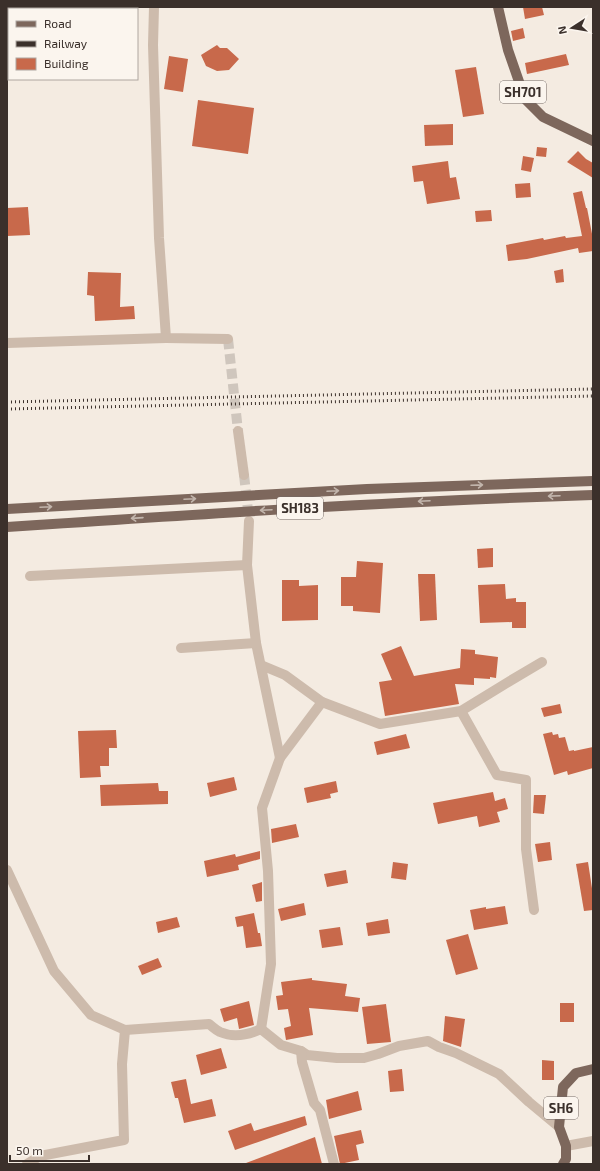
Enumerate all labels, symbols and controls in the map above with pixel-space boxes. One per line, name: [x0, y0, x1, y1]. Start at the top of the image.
legend: [8, 8, 138, 80]
north arrow: [552, 8, 592, 48]
text: Road: [44, 16, 72, 30]
text: N: [555, 25, 569, 35]
text: Railway: [44, 36, 88, 50]
text: Building: [44, 56, 89, 70]
road number: SH701: [500, 81, 546, 103]
one-way arrow: [470, 481, 483, 489]
one-way arrow: [326, 487, 339, 494]
one-way arrow: [548, 493, 561, 500]
one-way arrow: [183, 496, 196, 503]
road number: SH183: [277, 497, 323, 519]
one-way arrow: [418, 498, 431, 505]
one-way arrow: [39, 504, 52, 511]
one-way arrow: [260, 507, 273, 514]
one-way arrow: [131, 515, 144, 522]
road number: SH6: [544, 1097, 578, 1119]
scale bar: [10, 1137, 89, 1163]
text: 50 m: [16, 1143, 43, 1157]

